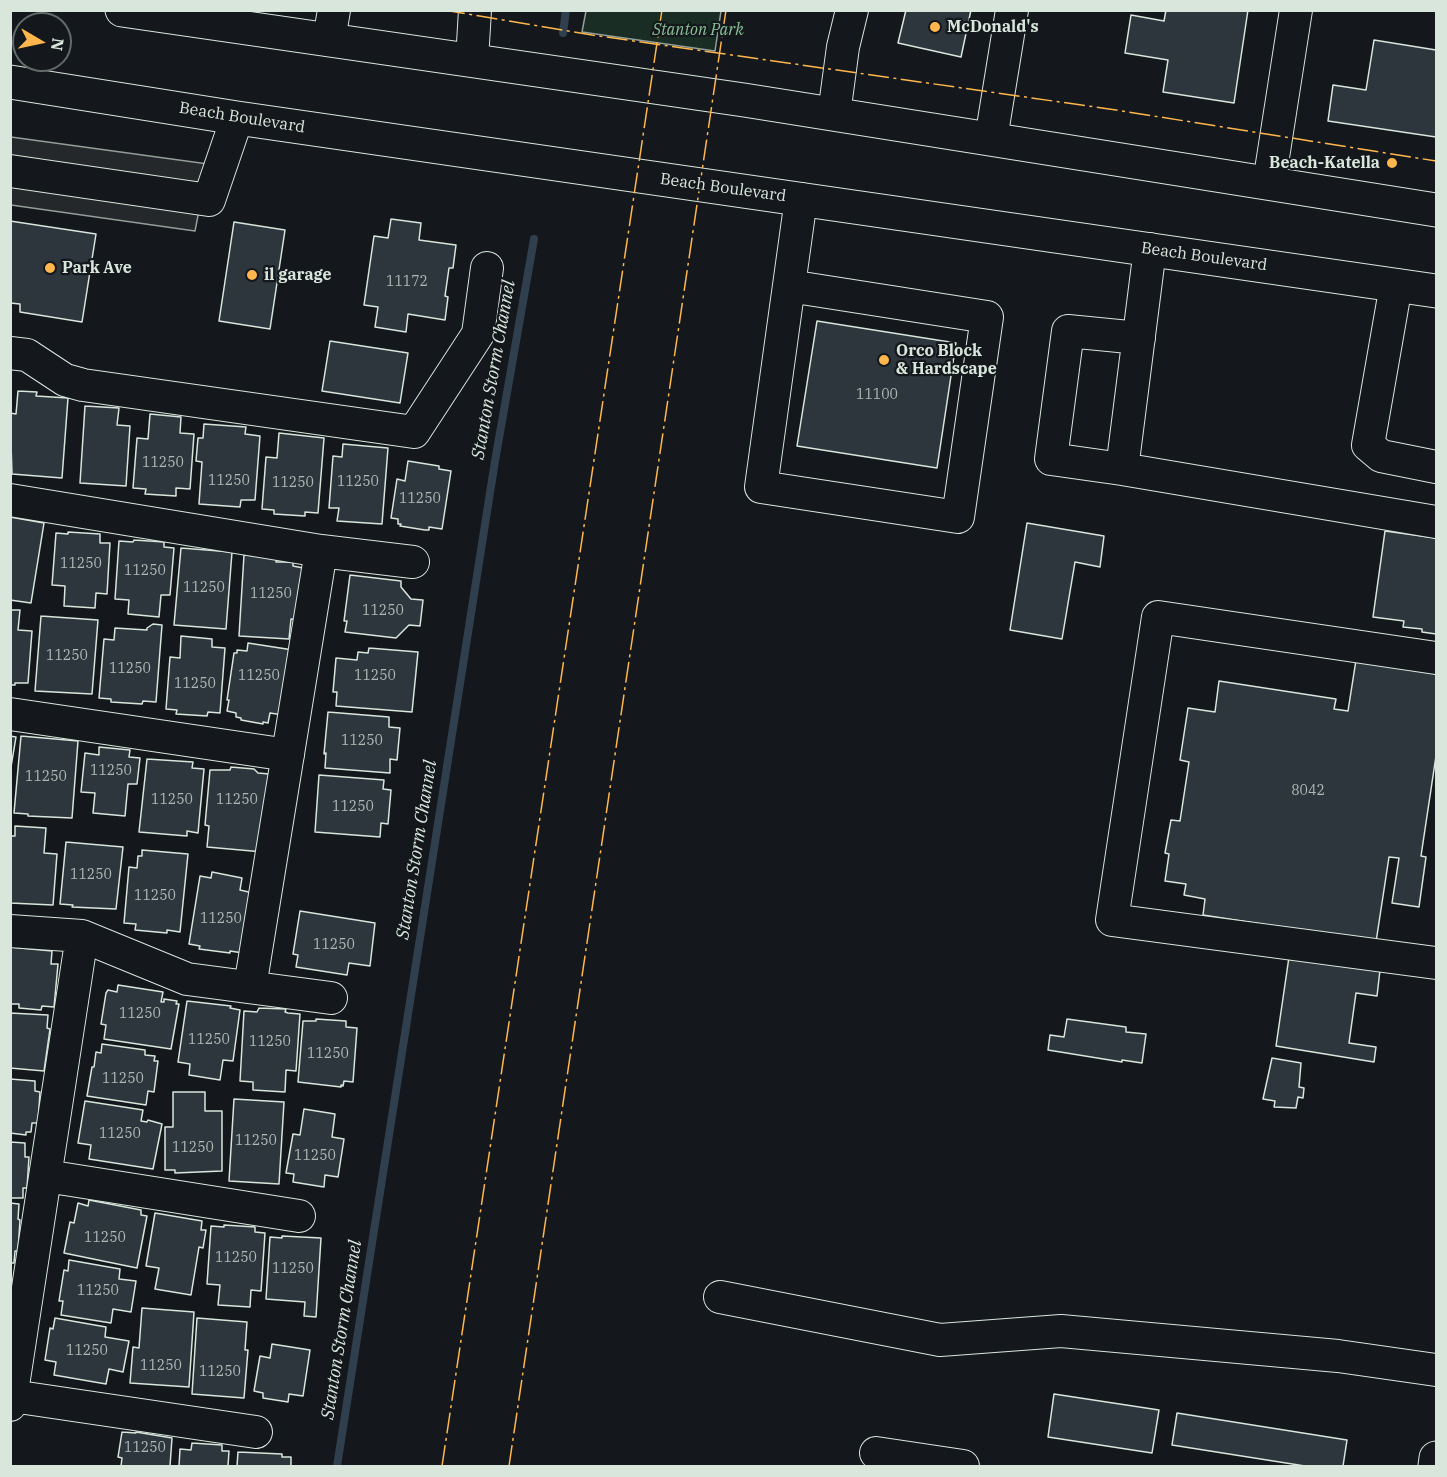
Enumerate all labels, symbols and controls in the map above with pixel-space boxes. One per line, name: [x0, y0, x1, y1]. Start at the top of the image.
north arrow: [12, 12, 72, 72]
place label: McDonald's: [947, 17, 1039, 37]
park label: Stanton Park: [652, 20, 744, 40]
marker: McDonald's: [928, 20, 942, 34]
text: N: [47, 37, 69, 52]
street label: Beach Boulevard: [178, 99, 306, 137]
place label: Beach-Katella: [1269, 153, 1380, 173]
marker: Beach-Katella: [1385, 156, 1399, 170]
street label: Beach Boulevard: [659, 170, 787, 206]
street label: Beach Boulevard: [1140, 239, 1268, 275]
place label: Park Ave: [62, 258, 132, 278]
marker: Park Ave: [43, 261, 57, 275]
place label: il garage: [264, 265, 332, 285]
marker: il garage: [245, 268, 259, 282]
house number: 11172: [386, 274, 428, 290]
water label: Stanton Storm Channel: [468, 279, 520, 461]
place label: Orco Block & Hardscape: [896, 341, 997, 379]
marker: Orco Block & Hardscape: [877, 353, 891, 367]
house number: 11100: [856, 387, 898, 403]
house number: 11250: [142, 455, 184, 471]
house number: 11250: [208, 473, 250, 489]
house number: 11250: [337, 474, 379, 490]
house number: 11250: [272, 475, 314, 491]
house number: 11250: [399, 491, 441, 507]
house number: 11250: [60, 556, 102, 572]
house number: 11250: [124, 563, 166, 579]
house number: 11250: [183, 580, 225, 596]
house number: 11250: [250, 586, 292, 602]
house number: 11250: [362, 603, 404, 619]
house number: 11250: [46, 648, 88, 664]
house number: 11250: [109, 661, 151, 677]
house number: 11250: [238, 668, 280, 684]
house number: 11250: [354, 668, 396, 684]
house number: 11250: [174, 676, 216, 692]
house number: 11250: [341, 733, 383, 749]
water label: Stanton Storm Channel: [392, 759, 442, 941]
house number: 11250: [90, 763, 132, 779]
house number: 11250: [25, 769, 67, 785]
house number: 8042: [1291, 783, 1325, 799]
house number: 11250: [151, 792, 193, 808]
house number: 11250: [216, 792, 258, 808]
house number: 11250: [332, 799, 374, 815]
house number: 11250: [70, 867, 112, 883]
house number: 11250: [134, 888, 176, 904]
house number: 11250: [200, 911, 242, 927]
house number: 11250: [313, 937, 355, 953]
house number: 11250: [119, 1006, 161, 1022]
house number: 11250: [188, 1032, 230, 1048]
house number: 11250: [249, 1034, 291, 1050]
house number: 11250: [307, 1046, 349, 1062]
house number: 11250: [102, 1071, 144, 1087]
house number: 11250: [99, 1126, 141, 1142]
house number: 11250: [235, 1133, 277, 1149]
house number: 11250: [172, 1140, 214, 1156]
house number: 11250: [294, 1148, 336, 1164]
house number: 11250: [84, 1230, 126, 1246]
water label: Stanton Storm Channel: [317, 1239, 367, 1421]
house number: 11250: [215, 1250, 257, 1266]
house number: 11250: [272, 1261, 314, 1277]
house number: 11250: [77, 1283, 119, 1299]
house number: 11250: [66, 1343, 108, 1359]
house number: 11250: [140, 1358, 182, 1374]
house number: 11250: [199, 1364, 241, 1380]
house number: 11250: [124, 1440, 166, 1456]

